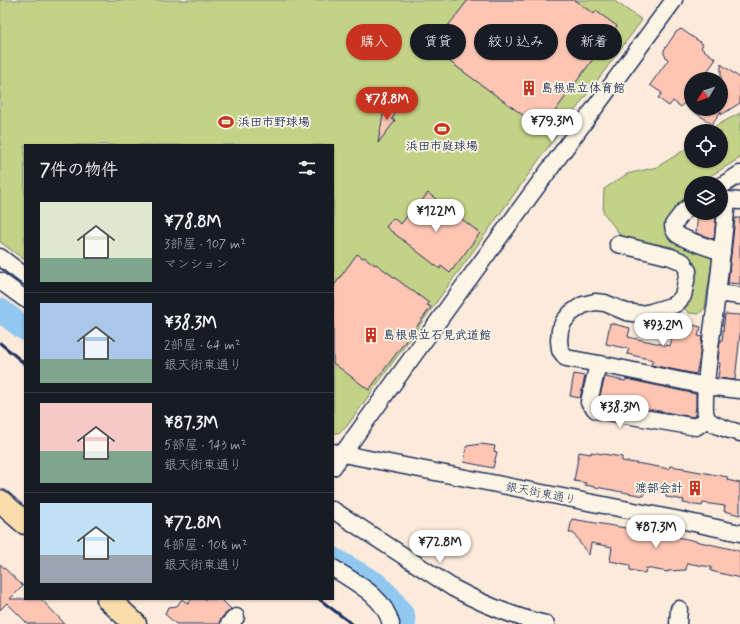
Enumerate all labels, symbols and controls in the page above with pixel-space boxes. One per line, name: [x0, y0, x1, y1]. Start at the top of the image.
chip: 購入: [346, 24, 402, 60]
chip: 賃貸: [410, 24, 466, 60]
chip: 絞り込み: [474, 24, 558, 60]
chip: 新着: [566, 24, 622, 60]
north arrow: [684, 72, 728, 116]
map controls: [684, 72, 728, 220]
building icon: 島根県立体育館: [520, 79, 538, 97]
place label: 島根県立体育館: [541, 81, 625, 97]
pin: ¥78.8M: [354, 87, 420, 121]
text: ¥78.8M: [365, 91, 409, 108]
pin: ¥79.3M: [519, 109, 585, 143]
sports icon: 浜田市野球場: [217, 113, 235, 131]
text: ¥79.3M: [530, 113, 574, 130]
place label: 浜田市野球場: [238, 115, 310, 131]
sports icon: 浜田市庭球場: [433, 120, 451, 138]
button: locate: [684, 124, 728, 168]
place label: 浜田市庭球場: [406, 139, 478, 155]
icon: filters: [296, 157, 318, 179]
text: 7件の物件: [40, 159, 118, 181]
button: layers: [684, 176, 728, 220]
pin: ¥122M: [408, 199, 464, 233]
text: ¥122M: [416, 203, 456, 220]
text: ¥78.8M: [164, 211, 221, 233]
icon: home: [72, 218, 120, 266]
text: 3部屋 · 107 m²: [164, 236, 246, 253]
text: マンション: [164, 256, 228, 273]
text: ¥38.3M: [164, 312, 217, 334]
pin: ¥93.2M: [630, 313, 696, 347]
text: ¥93.2M: [643, 317, 683, 334]
icon: home: [72, 319, 120, 367]
building icon: 島根県立石見武道館: [362, 326, 380, 344]
place label: 島根県立石見武道館: [383, 328, 491, 344]
text: 2部屋 · 64 m²: [164, 337, 241, 354]
text: 銀天街東通り: [164, 357, 242, 374]
pin: ¥38.3M: [587, 395, 653, 429]
text: ¥38.3M: [600, 399, 640, 416]
text: ¥87.3M: [164, 412, 218, 434]
icon: home: [72, 419, 120, 467]
text: 5部屋 · 143 m²: [164, 437, 246, 454]
text: 銀天街東通り: [164, 457, 242, 474]
street label: 銀天街東通り: [504, 479, 578, 509]
building icon: 渡部会計: [686, 479, 704, 497]
place label: 渡部会計: [635, 481, 683, 497]
text: ¥72.8M: [164, 512, 221, 534]
pin: ¥87.3M: [623, 515, 689, 549]
icon: home: [72, 519, 120, 567]
text: ¥87.3M: [635, 519, 677, 536]
pin: ¥72.8M: [407, 530, 473, 564]
text: ¥72.8M: [418, 534, 462, 551]
text: 4部屋 · 108 m²: [164, 537, 247, 554]
text: 銀天街東通り: [164, 557, 242, 574]

